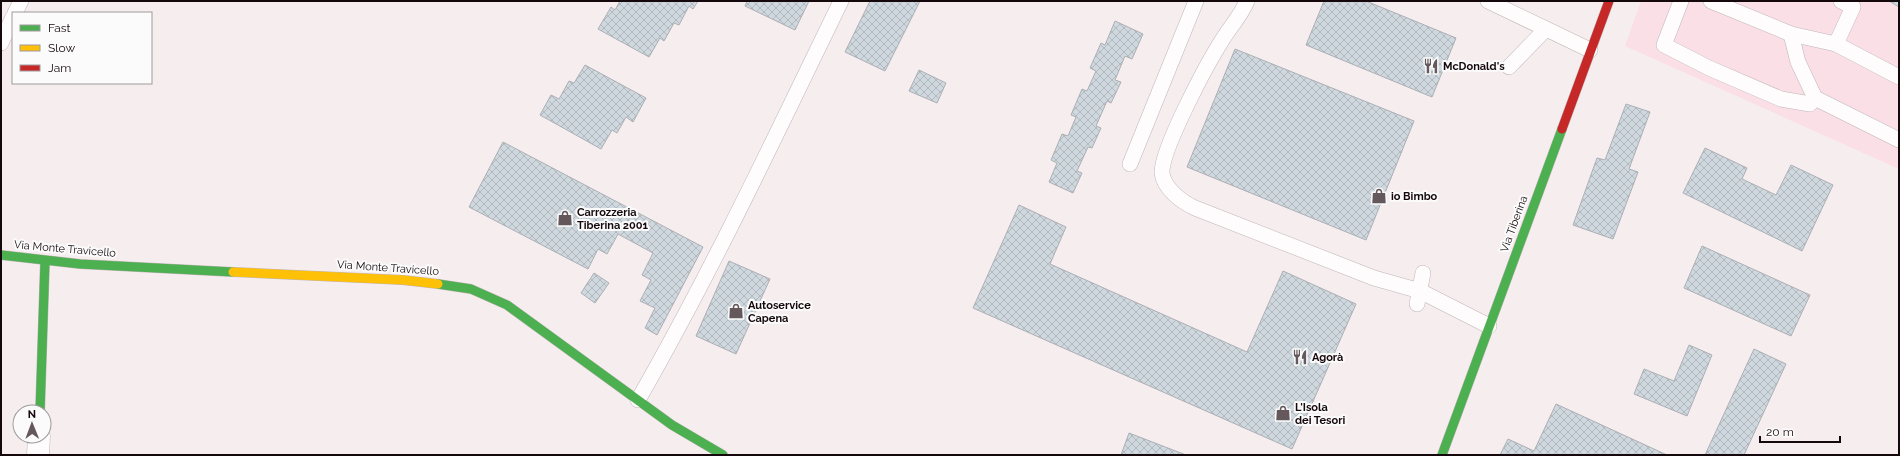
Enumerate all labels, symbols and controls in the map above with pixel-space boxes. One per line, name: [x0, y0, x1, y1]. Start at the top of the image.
legend: [12, 12, 152, 84]
text: Fast: [48, 21, 71, 35]
text: Slow: [48, 41, 75, 55]
restaurant icon: McDonald's: [1422, 57, 1440, 75]
place label: McDonald's: [1443, 60, 1505, 73]
text: Jam: [48, 61, 71, 75]
shop icon: io Bimbo: [1370, 187, 1388, 205]
place label: io Bimbo: [1391, 190, 1438, 203]
street label: Via Tiberina: [1498, 194, 1530, 254]
place label: Carrozzeria Tiberina 2001: [577, 206, 649, 232]
shop icon: Carrozzeria Tiberina 2001: [556, 209, 574, 227]
street label: Via Monte Travicello: [13, 238, 117, 260]
street label: Via Monte Travicello: [337, 258, 440, 278]
place label: Autoservice Capena: [748, 299, 811, 325]
shop icon: Autoservice Capena: [727, 302, 745, 320]
restaurant icon: Agorà: [1291, 348, 1309, 366]
place label: Agorà: [1312, 351, 1343, 364]
place label: L'Isola dei Tesori: [1295, 401, 1345, 427]
north arrow: [12, 404, 52, 444]
shop icon: L'Isola dei Tesori: [1274, 404, 1292, 422]
text: N: [28, 408, 36, 421]
scale bar: [1760, 418, 1840, 444]
text: 20 m: [1766, 425, 1794, 439]

